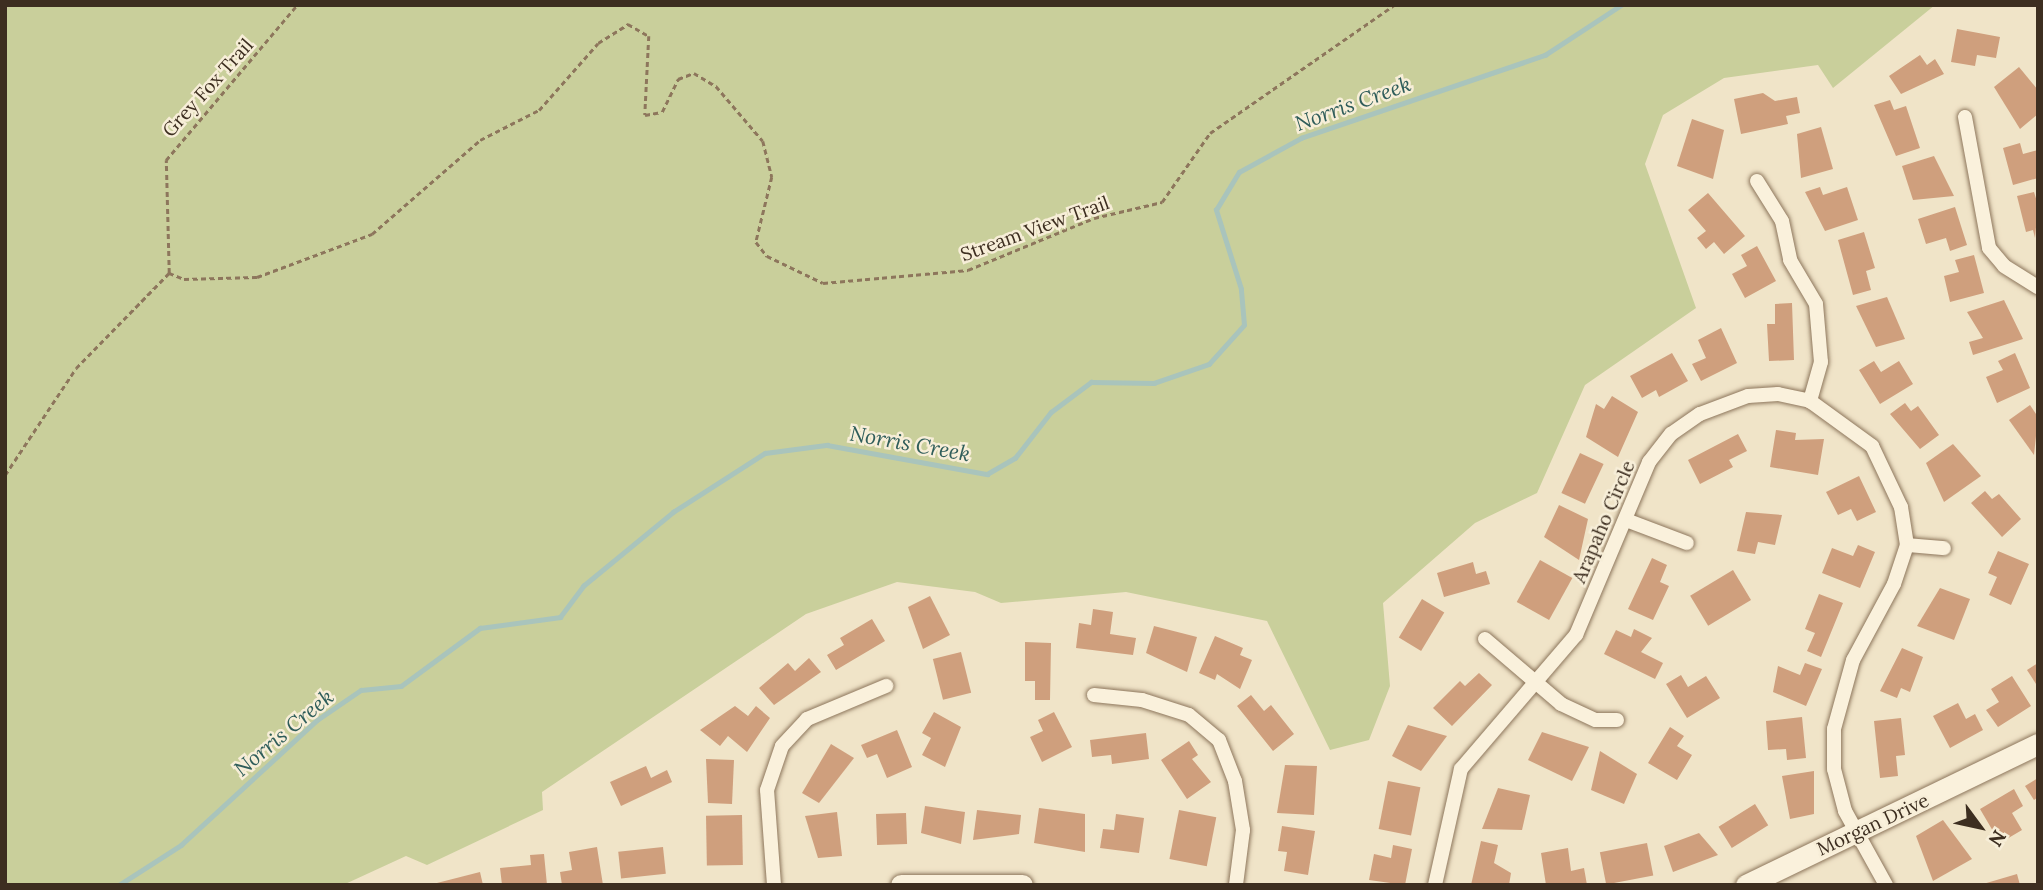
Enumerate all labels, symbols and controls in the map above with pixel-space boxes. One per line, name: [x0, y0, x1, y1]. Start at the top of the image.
street label: Grey Fox Trail: [158, 34, 258, 142]
water label: Norris Creek: [1292, 71, 1414, 137]
street label: Stream View Trail: [958, 192, 1112, 266]
water label: Norris Creek: [848, 421, 972, 467]
street label: Arapaho Circle: [1568, 457, 1640, 587]
water label: Norris Creek: [229, 684, 339, 782]
street label: Morgan Drive: [1813, 789, 1933, 861]
north arrow: [1945, 792, 2015, 862]
text: N: [1984, 826, 2012, 851]

